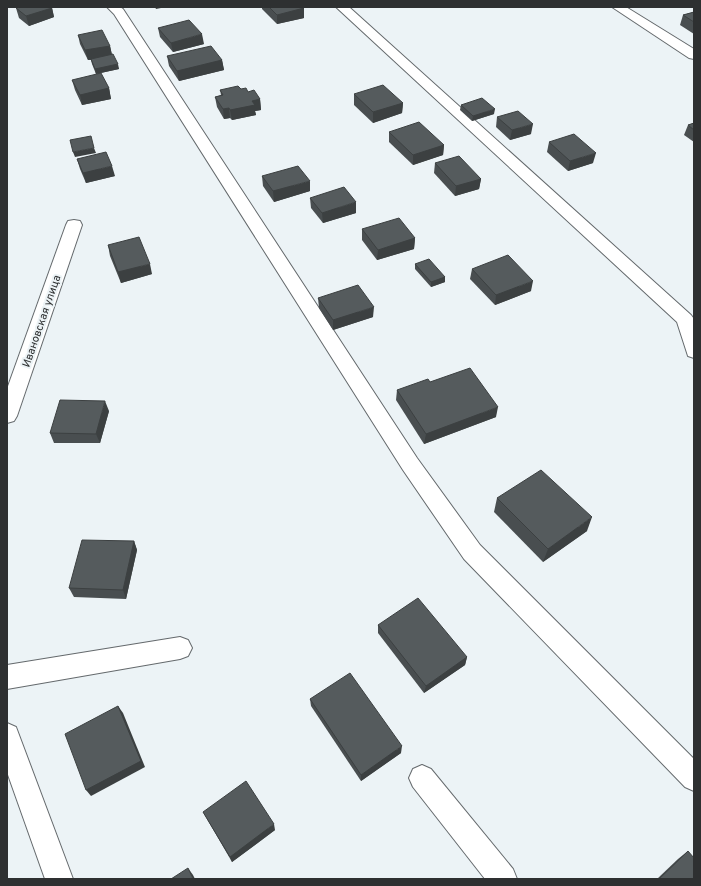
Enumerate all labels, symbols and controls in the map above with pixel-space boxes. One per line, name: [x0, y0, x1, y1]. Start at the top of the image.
street label: Ивановская улица: [20, 273, 64, 369]

